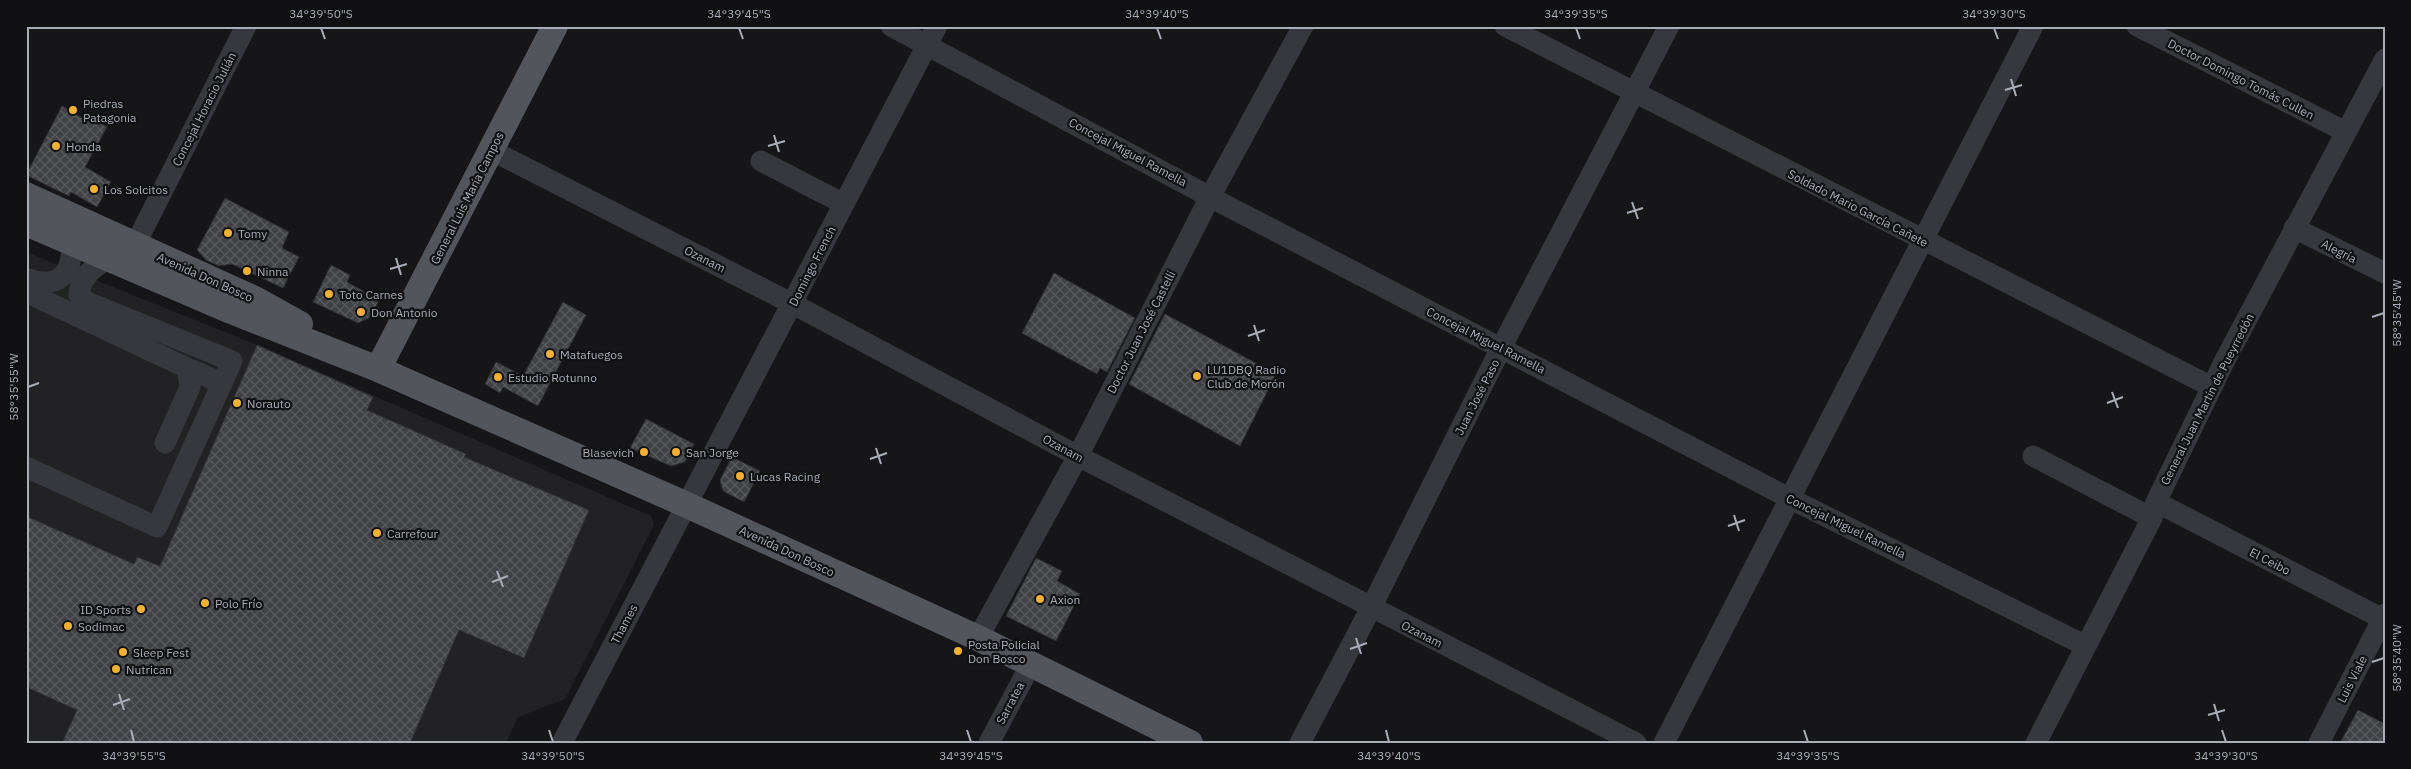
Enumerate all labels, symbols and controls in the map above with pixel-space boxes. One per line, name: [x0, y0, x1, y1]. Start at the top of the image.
text: 34°39'50"S: [289, 6, 353, 21]
text: 34°39'45"S: [707, 6, 771, 21]
text: 34°39'40"S: [1125, 6, 1189, 21]
text: 34°39'35"S: [1544, 6, 1608, 21]
text: 34°39'30"S: [1962, 6, 2026, 21]
street label: Doctor Domingo Tomás Cullen: [2165, 35, 2317, 123]
street label: Concejal Horacio Julián: [169, 49, 239, 169]
place label: Piedras Patagonia: [83, 96, 137, 125]
marker: Piedras Patagonia: [67, 104, 79, 116]
street label: Concejal Miguel Ramella: [1066, 115, 1190, 190]
street label: General Luis María Campos: [427, 129, 507, 267]
place label: Honda: [66, 139, 102, 154]
marker: Honda: [50, 140, 62, 152]
street label: Soldado Mario García Cañete: [1785, 166, 1931, 250]
place label: Los Solcitos: [104, 182, 168, 197]
marker: Los Solcitos: [88, 183, 100, 195]
street label: Domingo French: [785, 223, 839, 309]
place label: Tomy: [238, 226, 267, 241]
marker: Tomy: [222, 227, 234, 239]
street label: Alegría: [2319, 236, 2360, 267]
street label: Ozanam: [682, 242, 728, 276]
street label: Avenida Don Bosco: [155, 249, 256, 305]
place label: Ninna: [257, 264, 289, 279]
marker: Ninna: [241, 265, 253, 277]
street label: Doctor Juan José Castelli: [1103, 268, 1179, 396]
text: 58°35'45"W: [2389, 279, 2404, 347]
place label: Toto Carnes: [339, 287, 403, 302]
marker: Toto Carnes: [323, 288, 335, 300]
street label: Concejal Miguel Ramella: [1424, 303, 1549, 377]
place label: Don Antonio: [371, 305, 438, 320]
marker: Don Antonio: [355, 306, 367, 318]
street label: General Juan Martín de Pueyrredón: [2157, 311, 2257, 487]
place label: Matafuegos: [560, 347, 623, 362]
marker: Matafuegos: [544, 348, 556, 360]
text: 58°35'55"W: [6, 353, 21, 421]
street label: Juan José Paso: [1451, 356, 1503, 437]
place label: LU1DBQ Radio Club de Morón: [1207, 362, 1286, 391]
place label: Estudio Rotunno: [508, 370, 597, 385]
marker: LU1DBQ Radio Club de Morón: [1191, 370, 1203, 382]
marker: Estudio Rotunno: [492, 371, 504, 383]
place label: Norauto: [247, 396, 291, 411]
marker: Norauto: [231, 397, 243, 409]
street label: Ozanam: [1040, 431, 1086, 465]
place label: Blasevich: [582, 445, 634, 460]
place label: San Jorge: [686, 445, 739, 460]
marker: Blasevich: [638, 446, 650, 458]
marker: San Jorge: [670, 446, 682, 458]
place label: Lucas Racing: [750, 469, 821, 484]
marker: Lucas Racing: [734, 470, 746, 482]
street label: Concejal Miguel Ramella: [1784, 490, 1909, 562]
street label: Avenida Don Bosco: [737, 522, 837, 580]
place label: Carrefour: [387, 526, 439, 541]
marker: Carrefour: [371, 527, 383, 539]
street label: El Ceibo: [2247, 544, 2293, 578]
place label: Axion: [1050, 592, 1080, 607]
marker: Axion: [1034, 593, 1046, 605]
place label: Polo Frío: [215, 596, 262, 611]
marker: Polo Frío: [199, 597, 211, 609]
street label: Thames: [607, 601, 641, 647]
place label: ID Sports: [80, 602, 131, 617]
marker: ID Sports: [135, 603, 147, 615]
street label: Ozanam: [1399, 617, 1445, 651]
place label: Sodimac: [78, 619, 125, 634]
marker: Sodimac: [62, 620, 74, 632]
text: 58°35'40"W: [2389, 624, 2404, 692]
place label: Posta Policial Don Bosco: [968, 637, 1040, 666]
place label: Sleep Fest: [133, 645, 189, 660]
marker: Posta Policial Don Bosco: [952, 645, 964, 657]
marker: Sleep Fest: [117, 646, 129, 658]
street label: Luis Viale: [2334, 653, 2370, 705]
place label: Nutrican: [126, 662, 172, 677]
marker: Nutrican: [110, 663, 122, 675]
street label: Sarratea: [993, 679, 1028, 727]
text: 34°39'55"S: [102, 748, 166, 763]
text: 34°39'50"S: [521, 748, 585, 763]
text: 34°39'45"S: [939, 748, 1003, 763]
text: 34°39'40"S: [1357, 748, 1421, 763]
text: 34°39'35"S: [1776, 748, 1840, 763]
text: 34°39'30"S: [2194, 748, 2258, 763]

